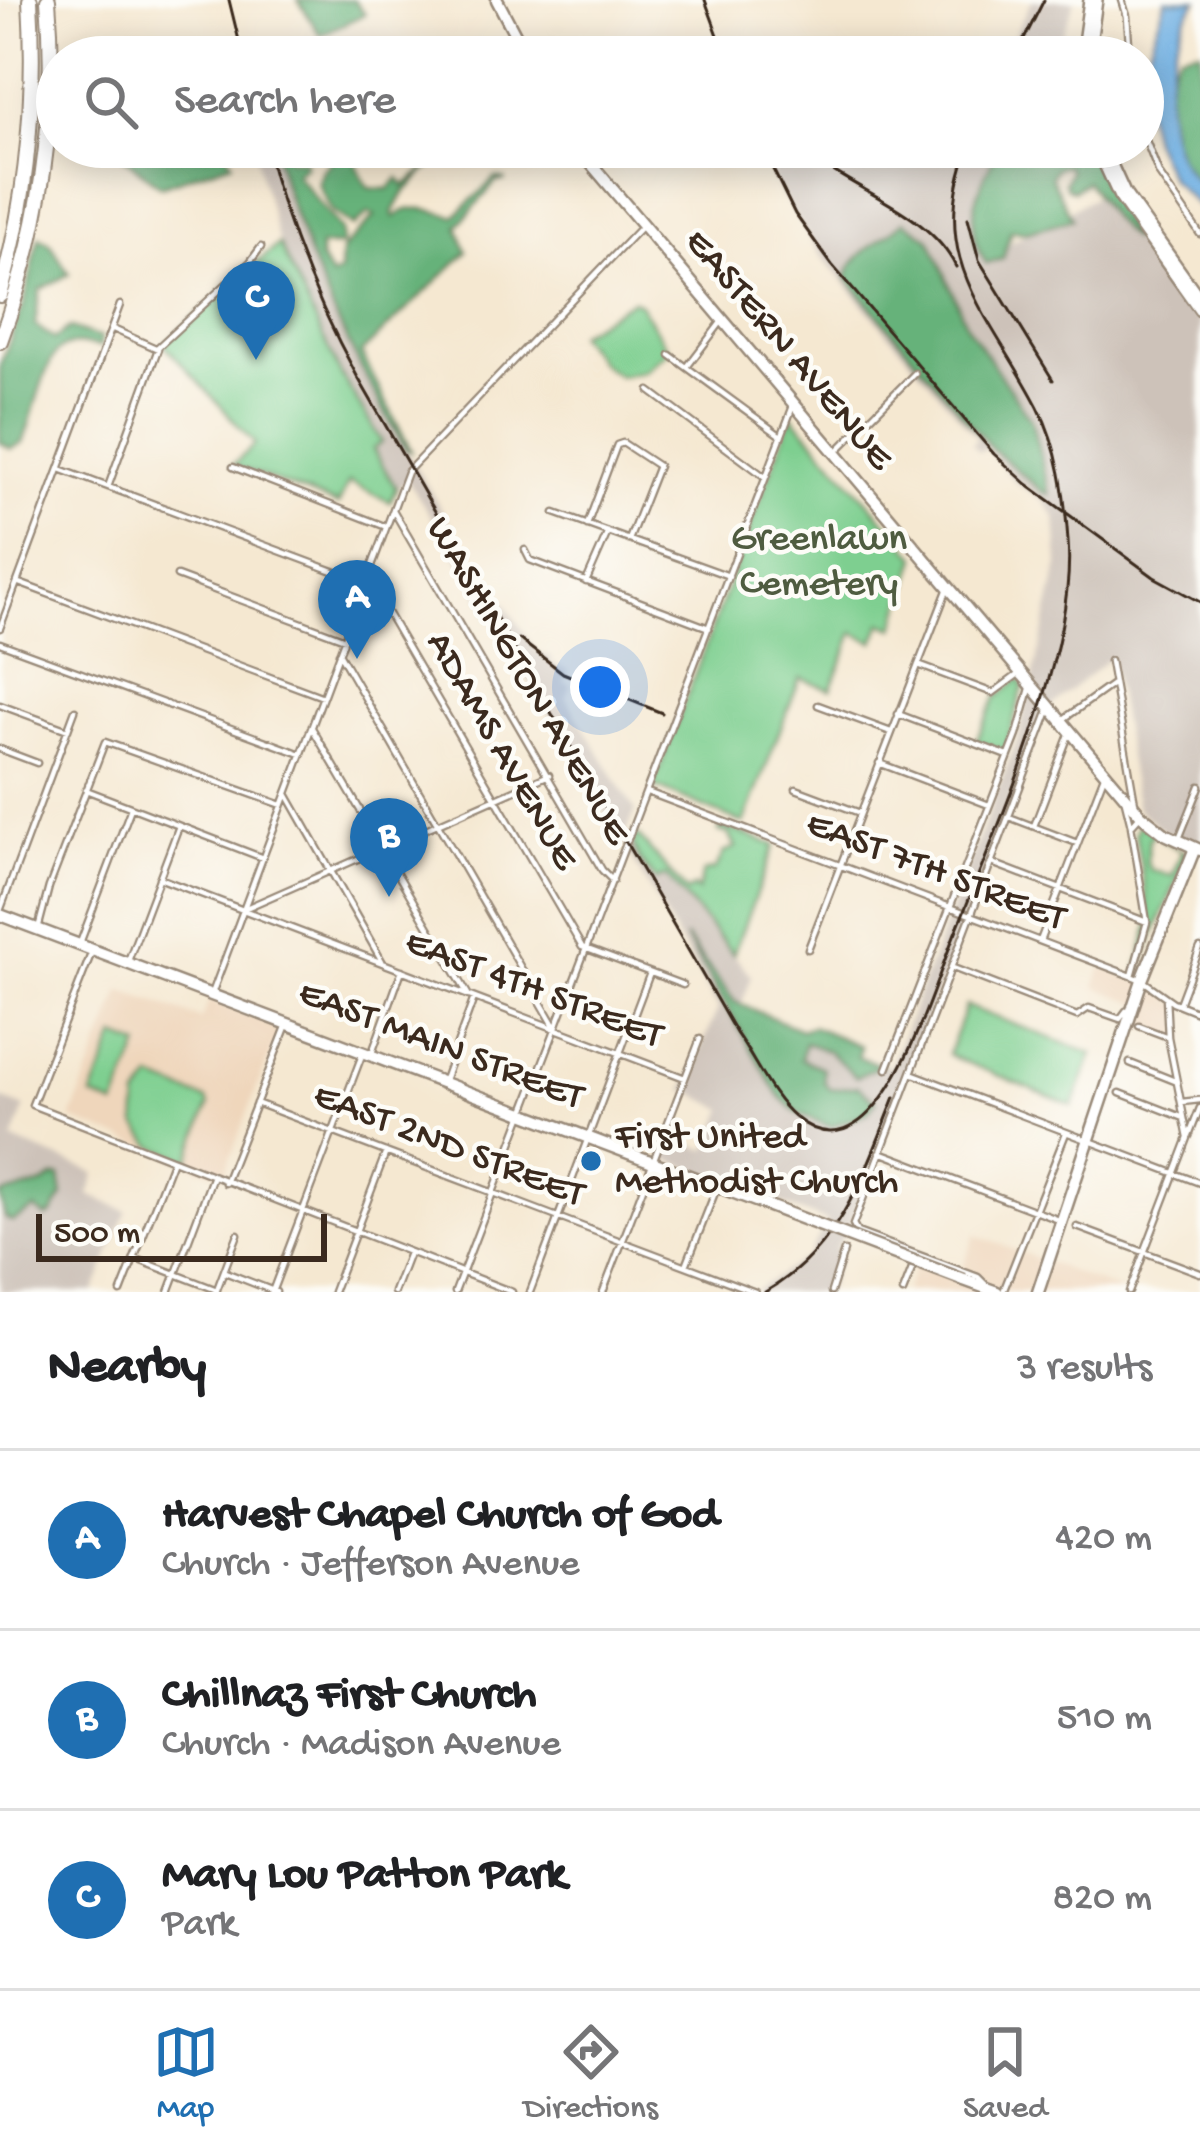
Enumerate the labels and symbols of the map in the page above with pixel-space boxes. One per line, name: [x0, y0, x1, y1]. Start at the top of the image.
street label: EASTERN AVENUE: [673, 221, 902, 482]
pin: C: [217, 261, 295, 360]
street label: WASHINGTON AVENUE: [413, 510, 639, 855]
park label: Greenlawn Cemetery: [731, 518, 908, 609]
pin: A: [318, 560, 396, 659]
street label: ADAMS AVENUE: [413, 625, 588, 881]
your location: [570, 657, 630, 717]
pin: B: [350, 798, 428, 897]
street label: EAST 7TH STREET: [799, 803, 1073, 944]
street label: EAST 4TH STREET: [398, 921, 670, 1062]
street label: EAST MAIN STREET: [291, 972, 591, 1123]
street label: EAST 2ND STREET: [306, 1074, 592, 1220]
place label: First United Methodist Church: [614, 1116, 899, 1207]
marker: First United Methodist Church: [578, 1148, 604, 1174]
scale bar: [36, 1208, 327, 1261]

